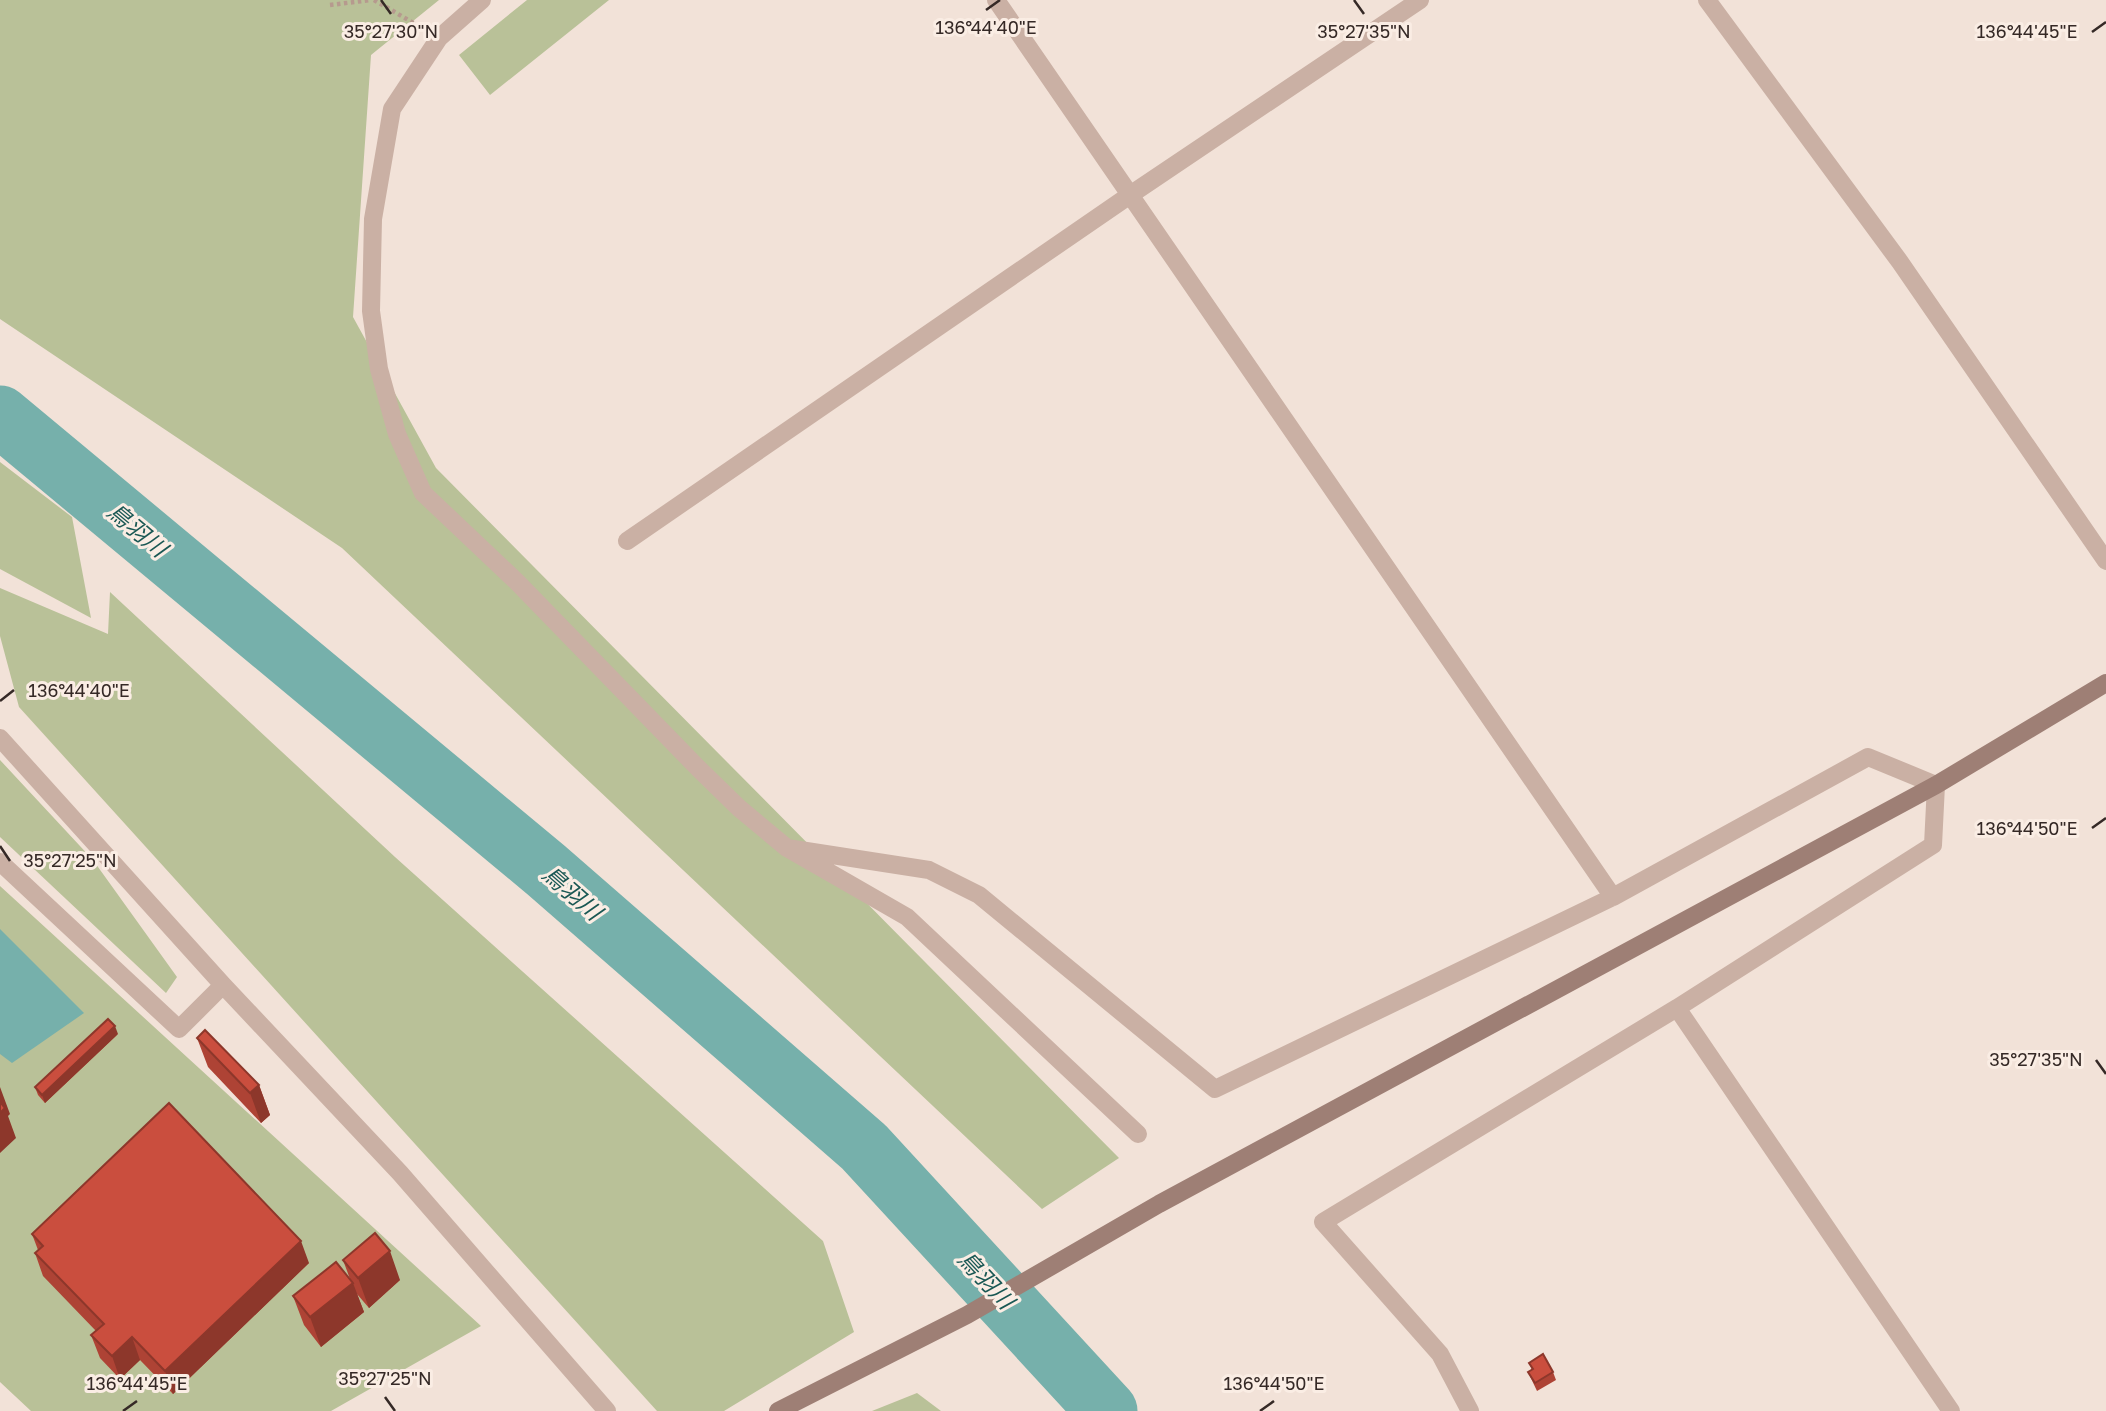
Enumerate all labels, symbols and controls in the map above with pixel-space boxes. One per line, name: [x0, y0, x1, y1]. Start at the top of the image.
text: 136°44'40"E: [935, 16, 1037, 38]
text: 35°27'30"N: [344, 20, 438, 42]
text: 35°27'35"N: [1317, 20, 1411, 42]
text: 136°44'45"E: [1977, 20, 2077, 42]
water label: 鳥羽川: [102, 496, 175, 564]
text: 136°44'40"E: [28, 679, 130, 701]
text: 136°44'50"E: [1976, 817, 2078, 839]
text: 35°27'25"N: [23, 849, 117, 871]
water label: 鳥羽川: [537, 859, 610, 927]
text: 35°27'35"N: [1989, 1048, 2083, 1070]
water label: 鳥羽川: [953, 1245, 1023, 1316]
text: 35°27'25"N: [338, 1367, 432, 1389]
text: 136°44'45"E: [87, 1372, 187, 1394]
text: 136°44'50"E: [1223, 1372, 1325, 1394]

